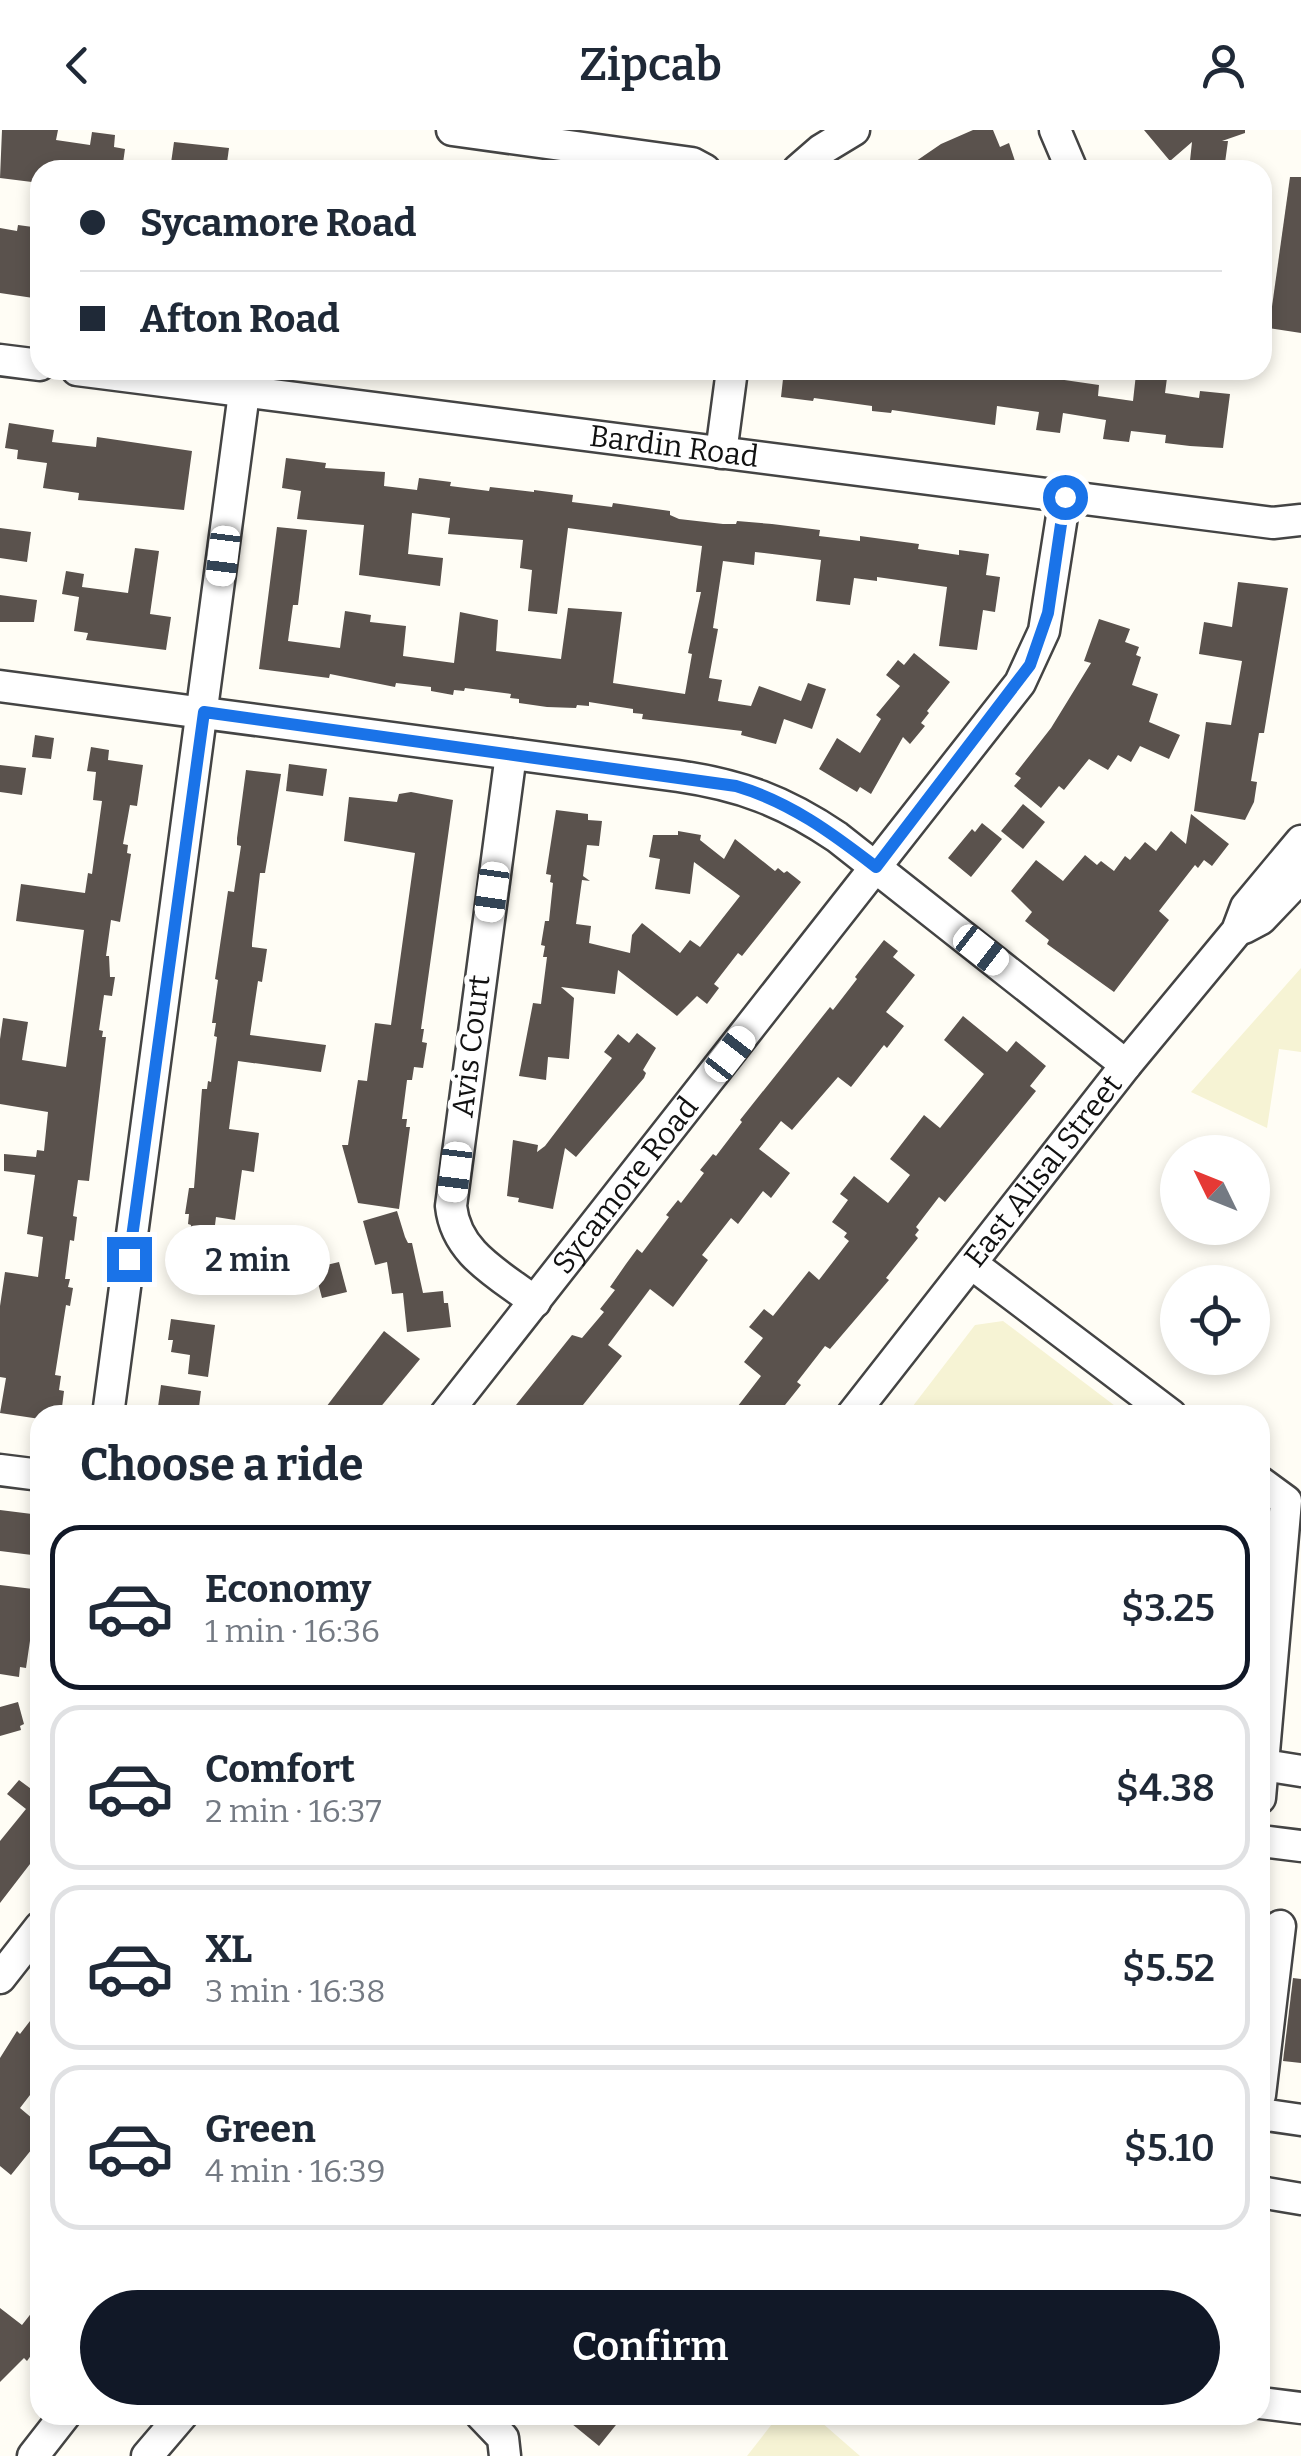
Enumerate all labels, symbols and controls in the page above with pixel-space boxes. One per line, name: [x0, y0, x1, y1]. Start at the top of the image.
icon: back: [50, 38, 105, 93]
text: Zipcab: [579, 38, 722, 92]
icon: person: [1196, 38, 1251, 93]
text: Sycamore Road: [140, 200, 417, 246]
text: Afton Road: [140, 296, 340, 342]
street label: Bardin Road: [588, 418, 761, 475]
route start: [1043, 475, 1088, 520]
car: [204, 524, 242, 588]
car: [473, 860, 511, 924]
car: [948, 920, 1014, 980]
street label: Avis Court: [444, 973, 498, 1119]
car: [700, 1021, 760, 1087]
street label: East Alisal Street: [957, 1067, 1130, 1274]
street label: Sycamore Road: [545, 1090, 706, 1281]
north arrow: [1160, 1135, 1270, 1245]
map controls: [1160, 1135, 1270, 1375]
car: [436, 1140, 474, 1204]
callout: 2 min: [164, 1224, 329, 1294]
route end: [107, 1237, 152, 1282]
text: 2 min: [205, 1241, 290, 1279]
button: locate: [1160, 1265, 1270, 1375]
text: Choose a ride: [80, 1438, 363, 1492]
icon: car: [85, 1563, 175, 1653]
text: Economy: [205, 1566, 371, 1612]
text: $3.25: [1121, 1585, 1215, 1631]
text: 1 min · 16:36: [205, 1612, 380, 1650]
icon: car: [85, 1743, 175, 1833]
text: Comfort: [205, 1746, 355, 1792]
text: $4.38: [1116, 1765, 1215, 1811]
text: 2 min · 16:37: [205, 1792, 382, 1830]
icon: car: [85, 1923, 175, 2013]
text: XL: [205, 1926, 252, 1972]
text: $5.52: [1122, 1945, 1215, 1991]
text: 3 min · 16:38: [205, 1972, 386, 2010]
icon: car: [85, 2103, 175, 2193]
text: Green: [205, 2106, 316, 2152]
text: $5.10: [1124, 2125, 1215, 2171]
text: 4 min · 16:39: [205, 2152, 385, 2190]
button: Confirm: [80, 2290, 1220, 2405]

